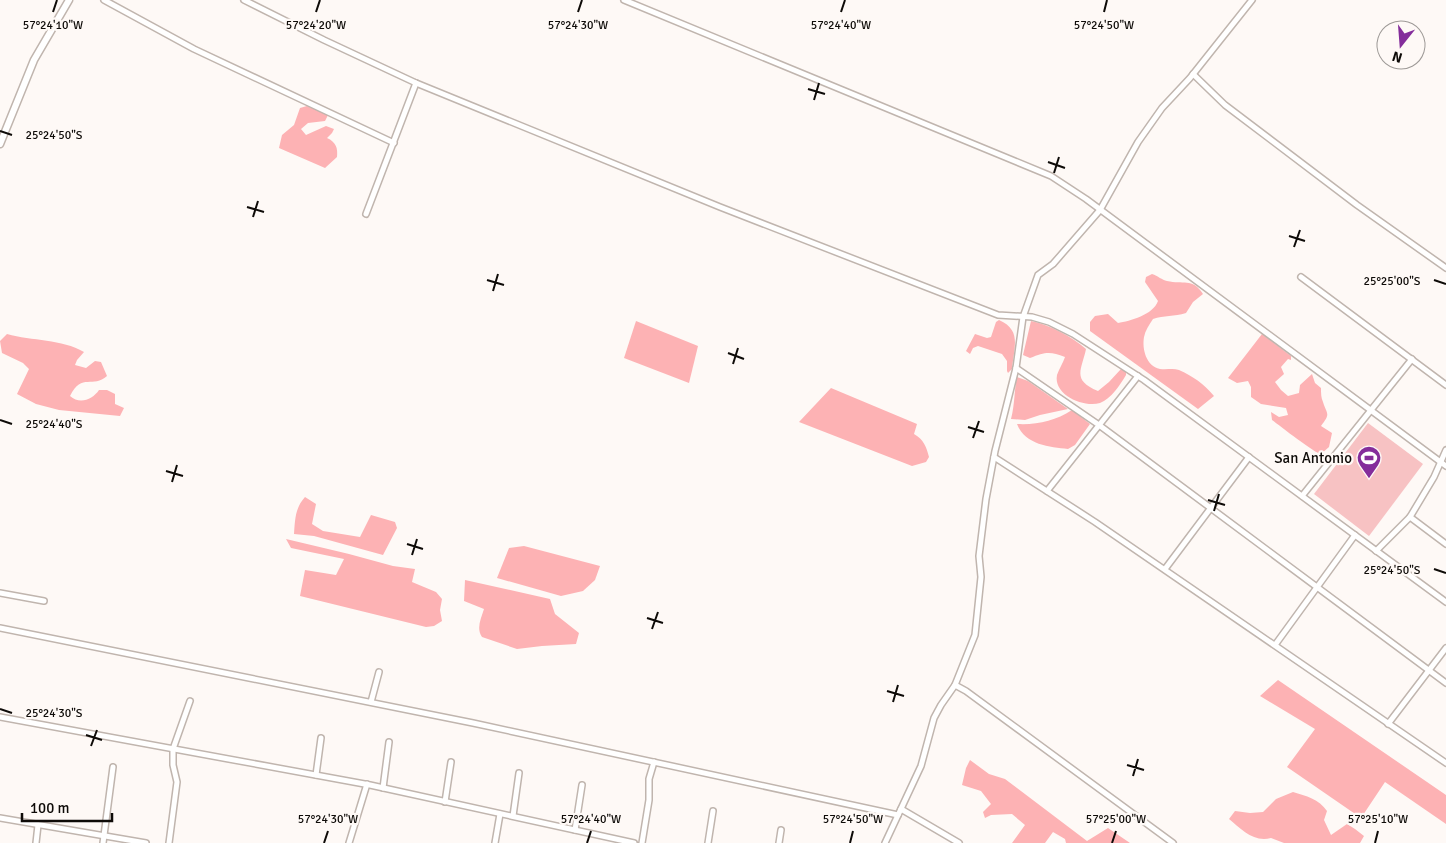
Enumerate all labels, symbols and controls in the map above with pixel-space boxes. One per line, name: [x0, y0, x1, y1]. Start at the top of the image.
text: 57°24'10"W: [23, 18, 83, 33]
text: 57°24'20"W: [286, 18, 346, 33]
text: 57°24'30"W: [548, 18, 608, 33]
text: 57°24'40"W: [811, 18, 871, 33]
text: 57°24'50"W: [1074, 18, 1134, 33]
north arrow: [1376, 20, 1426, 70]
text: N: [1390, 47, 1404, 67]
text: 25°24'50"S: [25, 128, 83, 143]
text: 25°25'00"S: [1363, 274, 1421, 289]
text: 25°24'40"S: [25, 417, 83, 432]
sports icon: San Antonio: [1356, 445, 1382, 479]
place label: San Antonio: [1274, 449, 1352, 467]
text: 25°24'50"S: [1363, 563, 1421, 578]
text: 25°24'30"S: [25, 706, 83, 721]
scale bar: [22, 790, 112, 822]
text: 100 m: [30, 799, 70, 817]
text: 57°24'30"W: [298, 812, 358, 827]
text: 57°24'40"W: [561, 812, 621, 827]
text: 57°24'50"W: [823, 812, 883, 827]
text: 57°25'00"W: [1086, 812, 1146, 827]
text: 57°25'10"W: [1348, 812, 1408, 827]

